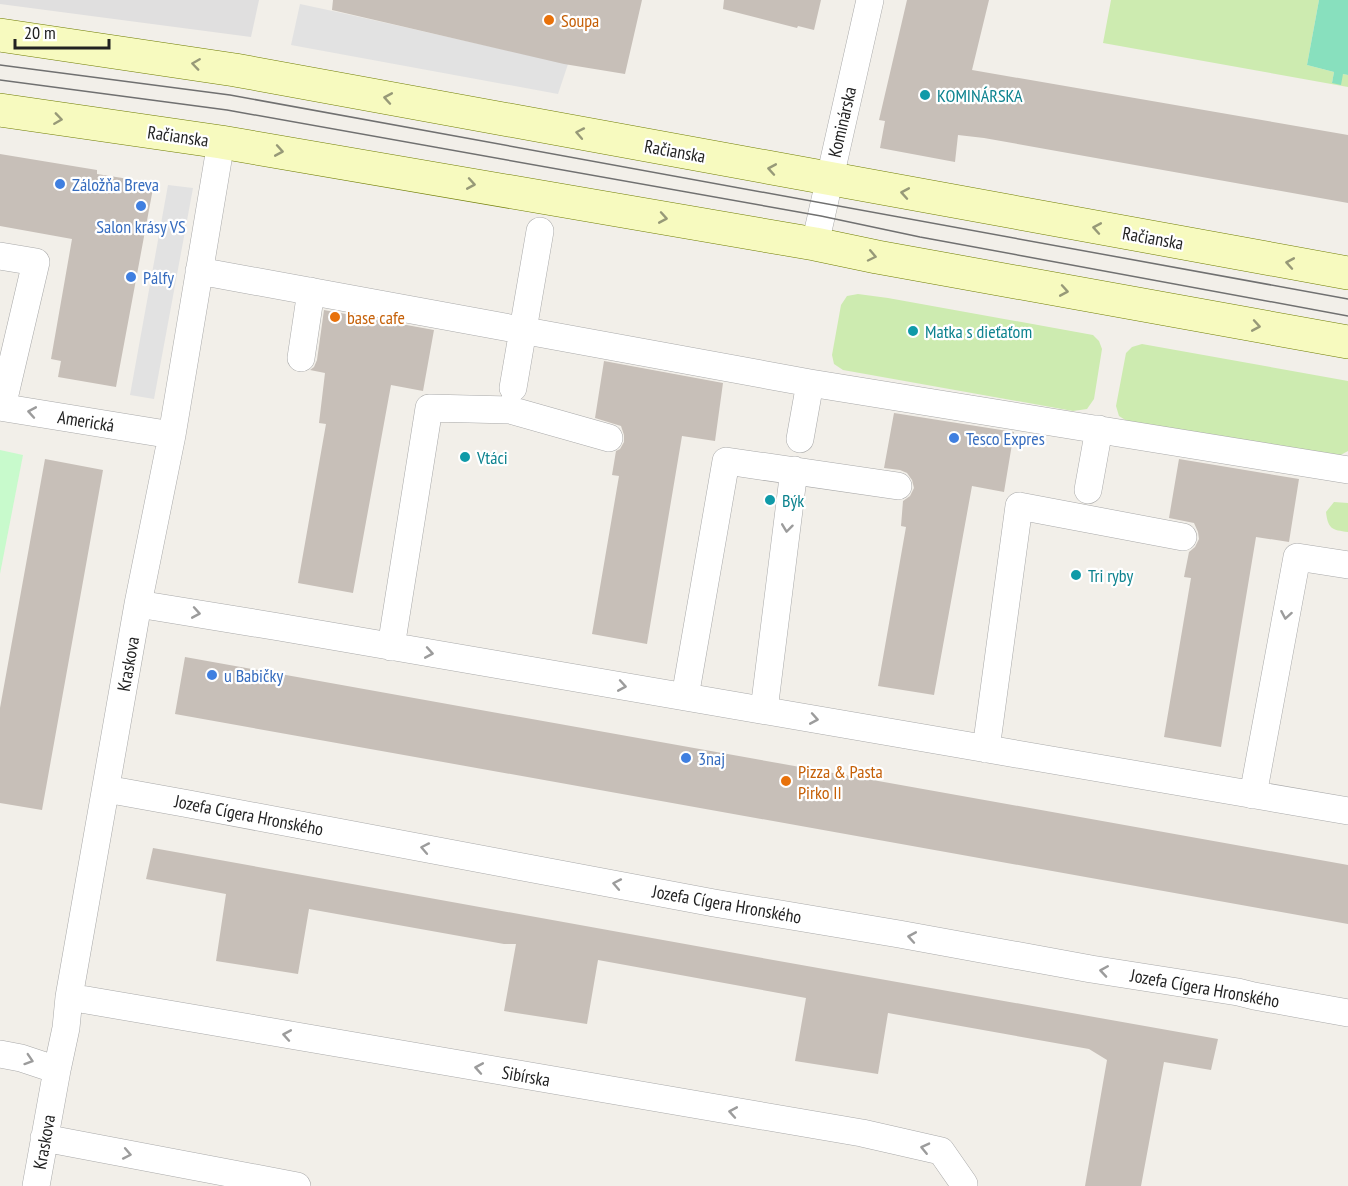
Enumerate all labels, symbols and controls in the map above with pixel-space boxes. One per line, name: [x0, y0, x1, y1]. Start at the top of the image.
place label: Soupa: [561, 9, 599, 32]
scale bar: [15, 12, 110, 50]
marker: Soupa: [542, 13, 556, 27]
text: 20 m: [24, 21, 56, 44]
one-way arrow: [192, 58, 201, 70]
street label: Kominárska: [823, 84, 861, 160]
place label: KOMINÁRSKA: [937, 84, 1023, 107]
marker: KOMINÁRSKA: [918, 88, 932, 102]
one-way arrow: [384, 92, 394, 105]
one-way arrow: [53, 112, 63, 124]
street label: Račianska: [146, 120, 210, 152]
one-way arrow: [576, 127, 586, 140]
street label: Račianska: [643, 134, 707, 168]
one-way arrow: [274, 145, 283, 157]
one-way arrow: [767, 163, 777, 176]
place label: Záložňa Breva: [72, 173, 159, 196]
marker: Záložňa Breva: [53, 177, 67, 191]
one-way arrow: [466, 178, 476, 190]
one-way arrow: [900, 187, 910, 200]
marker: Salon krásy VS: [134, 199, 148, 213]
one-way arrow: [658, 211, 668, 223]
place label: Salon krásy VS: [96, 215, 186, 238]
street label: Račianska: [1121, 221, 1185, 255]
one-way arrow: [1092, 222, 1102, 235]
one-way arrow: [867, 249, 877, 262]
one-way arrow: [1286, 257, 1296, 270]
place label: Pálfy: [143, 266, 174, 289]
marker: Pálfy: [124, 270, 138, 284]
one-way arrow: [1059, 284, 1069, 297]
place label: base cafe: [347, 306, 405, 329]
marker: base cafe: [328, 310, 342, 324]
one-way arrow: [1251, 319, 1260, 331]
place label: Matka s dieťaťom: [925, 320, 1032, 343]
marker: Matka s dieťaťom: [906, 324, 920, 338]
street label: Americká: [56, 405, 116, 437]
one-way arrow: [27, 406, 37, 419]
place label: Tesco Expres: [966, 427, 1045, 450]
marker: Tesco Expres: [947, 431, 961, 445]
place label: Vtáci: [476, 446, 508, 469]
marker: Vtáci: [458, 450, 472, 464]
place label: Býk: [782, 489, 804, 512]
marker: Býk: [763, 493, 777, 507]
one-way arrow: [782, 523, 794, 533]
place label: Tri ryby: [1088, 564, 1134, 587]
marker: Tri ryby: [1069, 568, 1083, 582]
one-way arrow: [190, 606, 200, 619]
one-way arrow: [1280, 610, 1293, 620]
street label: Kraskova: [112, 635, 144, 693]
one-way arrow: [424, 646, 434, 659]
place label: u Babičky: [224, 664, 283, 687]
marker: u Babičky: [205, 668, 219, 682]
one-way arrow: [617, 680, 626, 692]
one-way arrow: [808, 712, 818, 725]
place label: 3naj: [698, 747, 725, 770]
marker: 3naj: [679, 751, 693, 765]
place label: Pizza & Pasta Pirko II: [798, 760, 883, 804]
marker: Pizza & Pasta Pirko II: [779, 774, 793, 788]
street label: Jozefa Cígera Hronského: [172, 789, 325, 841]
one-way arrow: [421, 842, 431, 855]
one-way arrow: [612, 878, 622, 891]
street label: Jozefa Cígera Hronského: [650, 879, 803, 928]
one-way arrow: [908, 931, 917, 943]
street label: Jozefa Cígera Hronského: [1128, 963, 1281, 1012]
one-way arrow: [1100, 966, 1109, 978]
one-way arrow: [282, 1029, 291, 1041]
one-way arrow: [23, 1053, 34, 1066]
street label: Sibírska: [500, 1060, 552, 1092]
one-way arrow: [474, 1062, 484, 1075]
one-way arrow: [729, 1106, 738, 1118]
street label: Kraskova: [28, 1113, 60, 1171]
one-way arrow: [920, 1142, 930, 1155]
one-way arrow: [121, 1147, 131, 1160]

